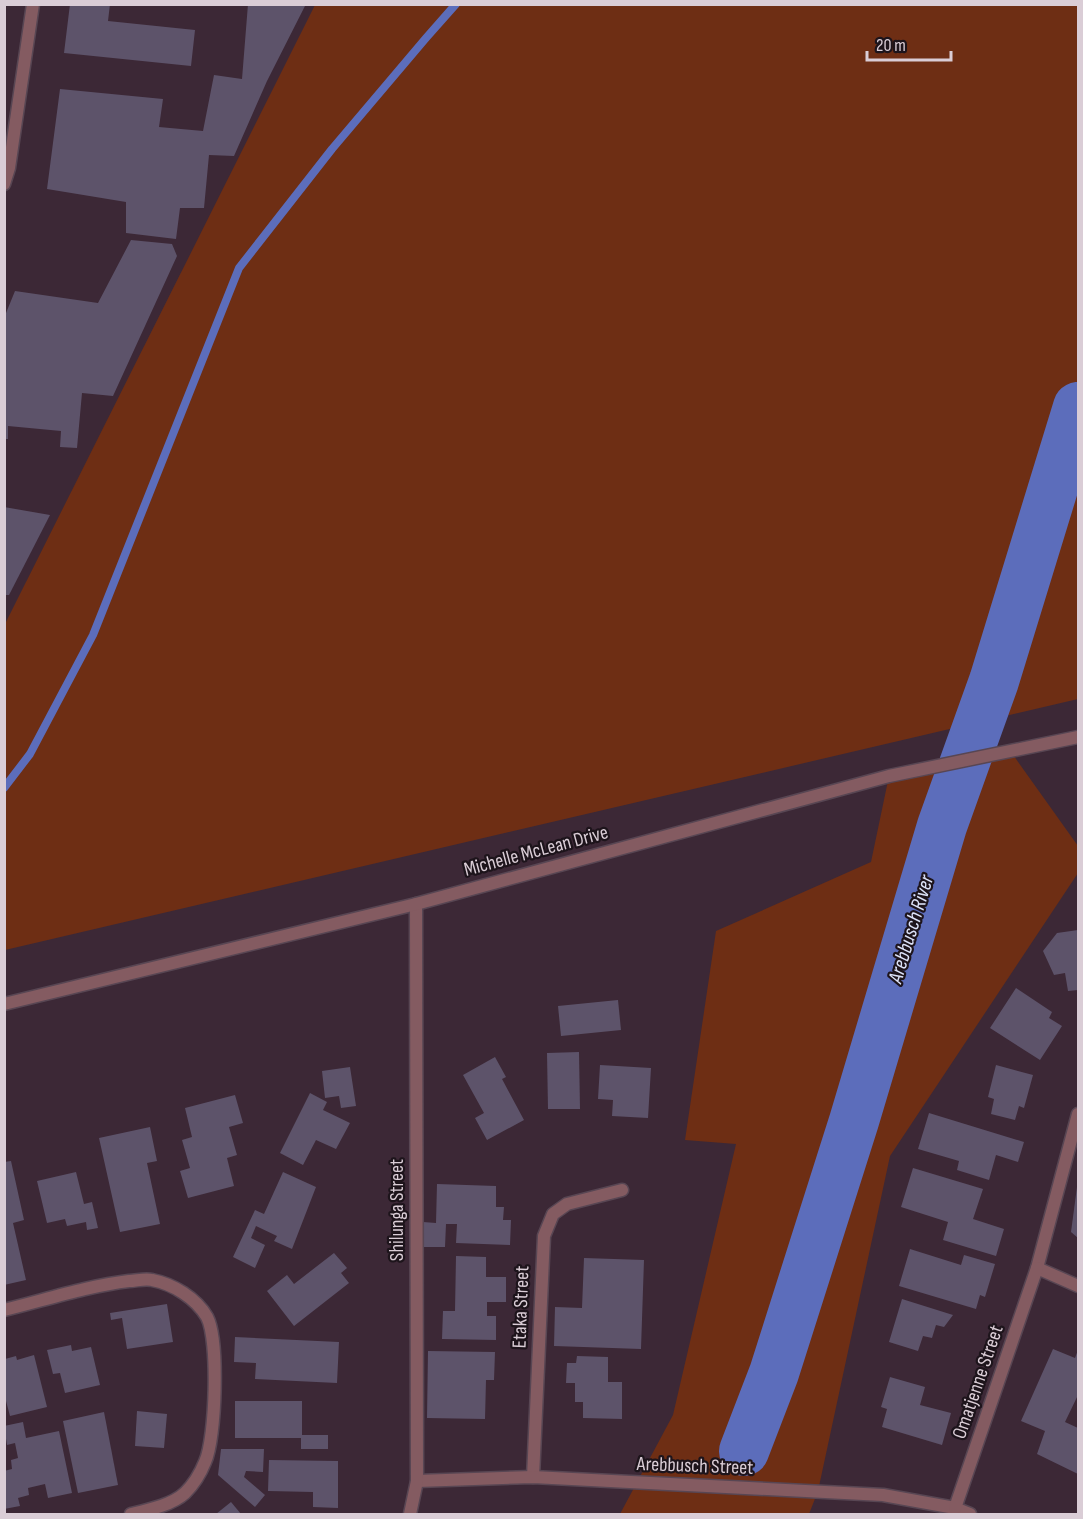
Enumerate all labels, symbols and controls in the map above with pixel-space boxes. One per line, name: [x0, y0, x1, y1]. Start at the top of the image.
scale bar: [867, 24, 951, 62]
text: 20 m: [876, 35, 906, 56]
street label: Michelle McLean Drive: [461, 820, 611, 882]
water label: Arebbusch River: [882, 871, 940, 987]
street label: Shilunga Street: [385, 1159, 409, 1261]
street label: Etaka Street: [508, 1265, 534, 1349]
street label: Omatjenne Street: [947, 1322, 1009, 1442]
street label: Arebbusch Street: [635, 1452, 754, 1480]

